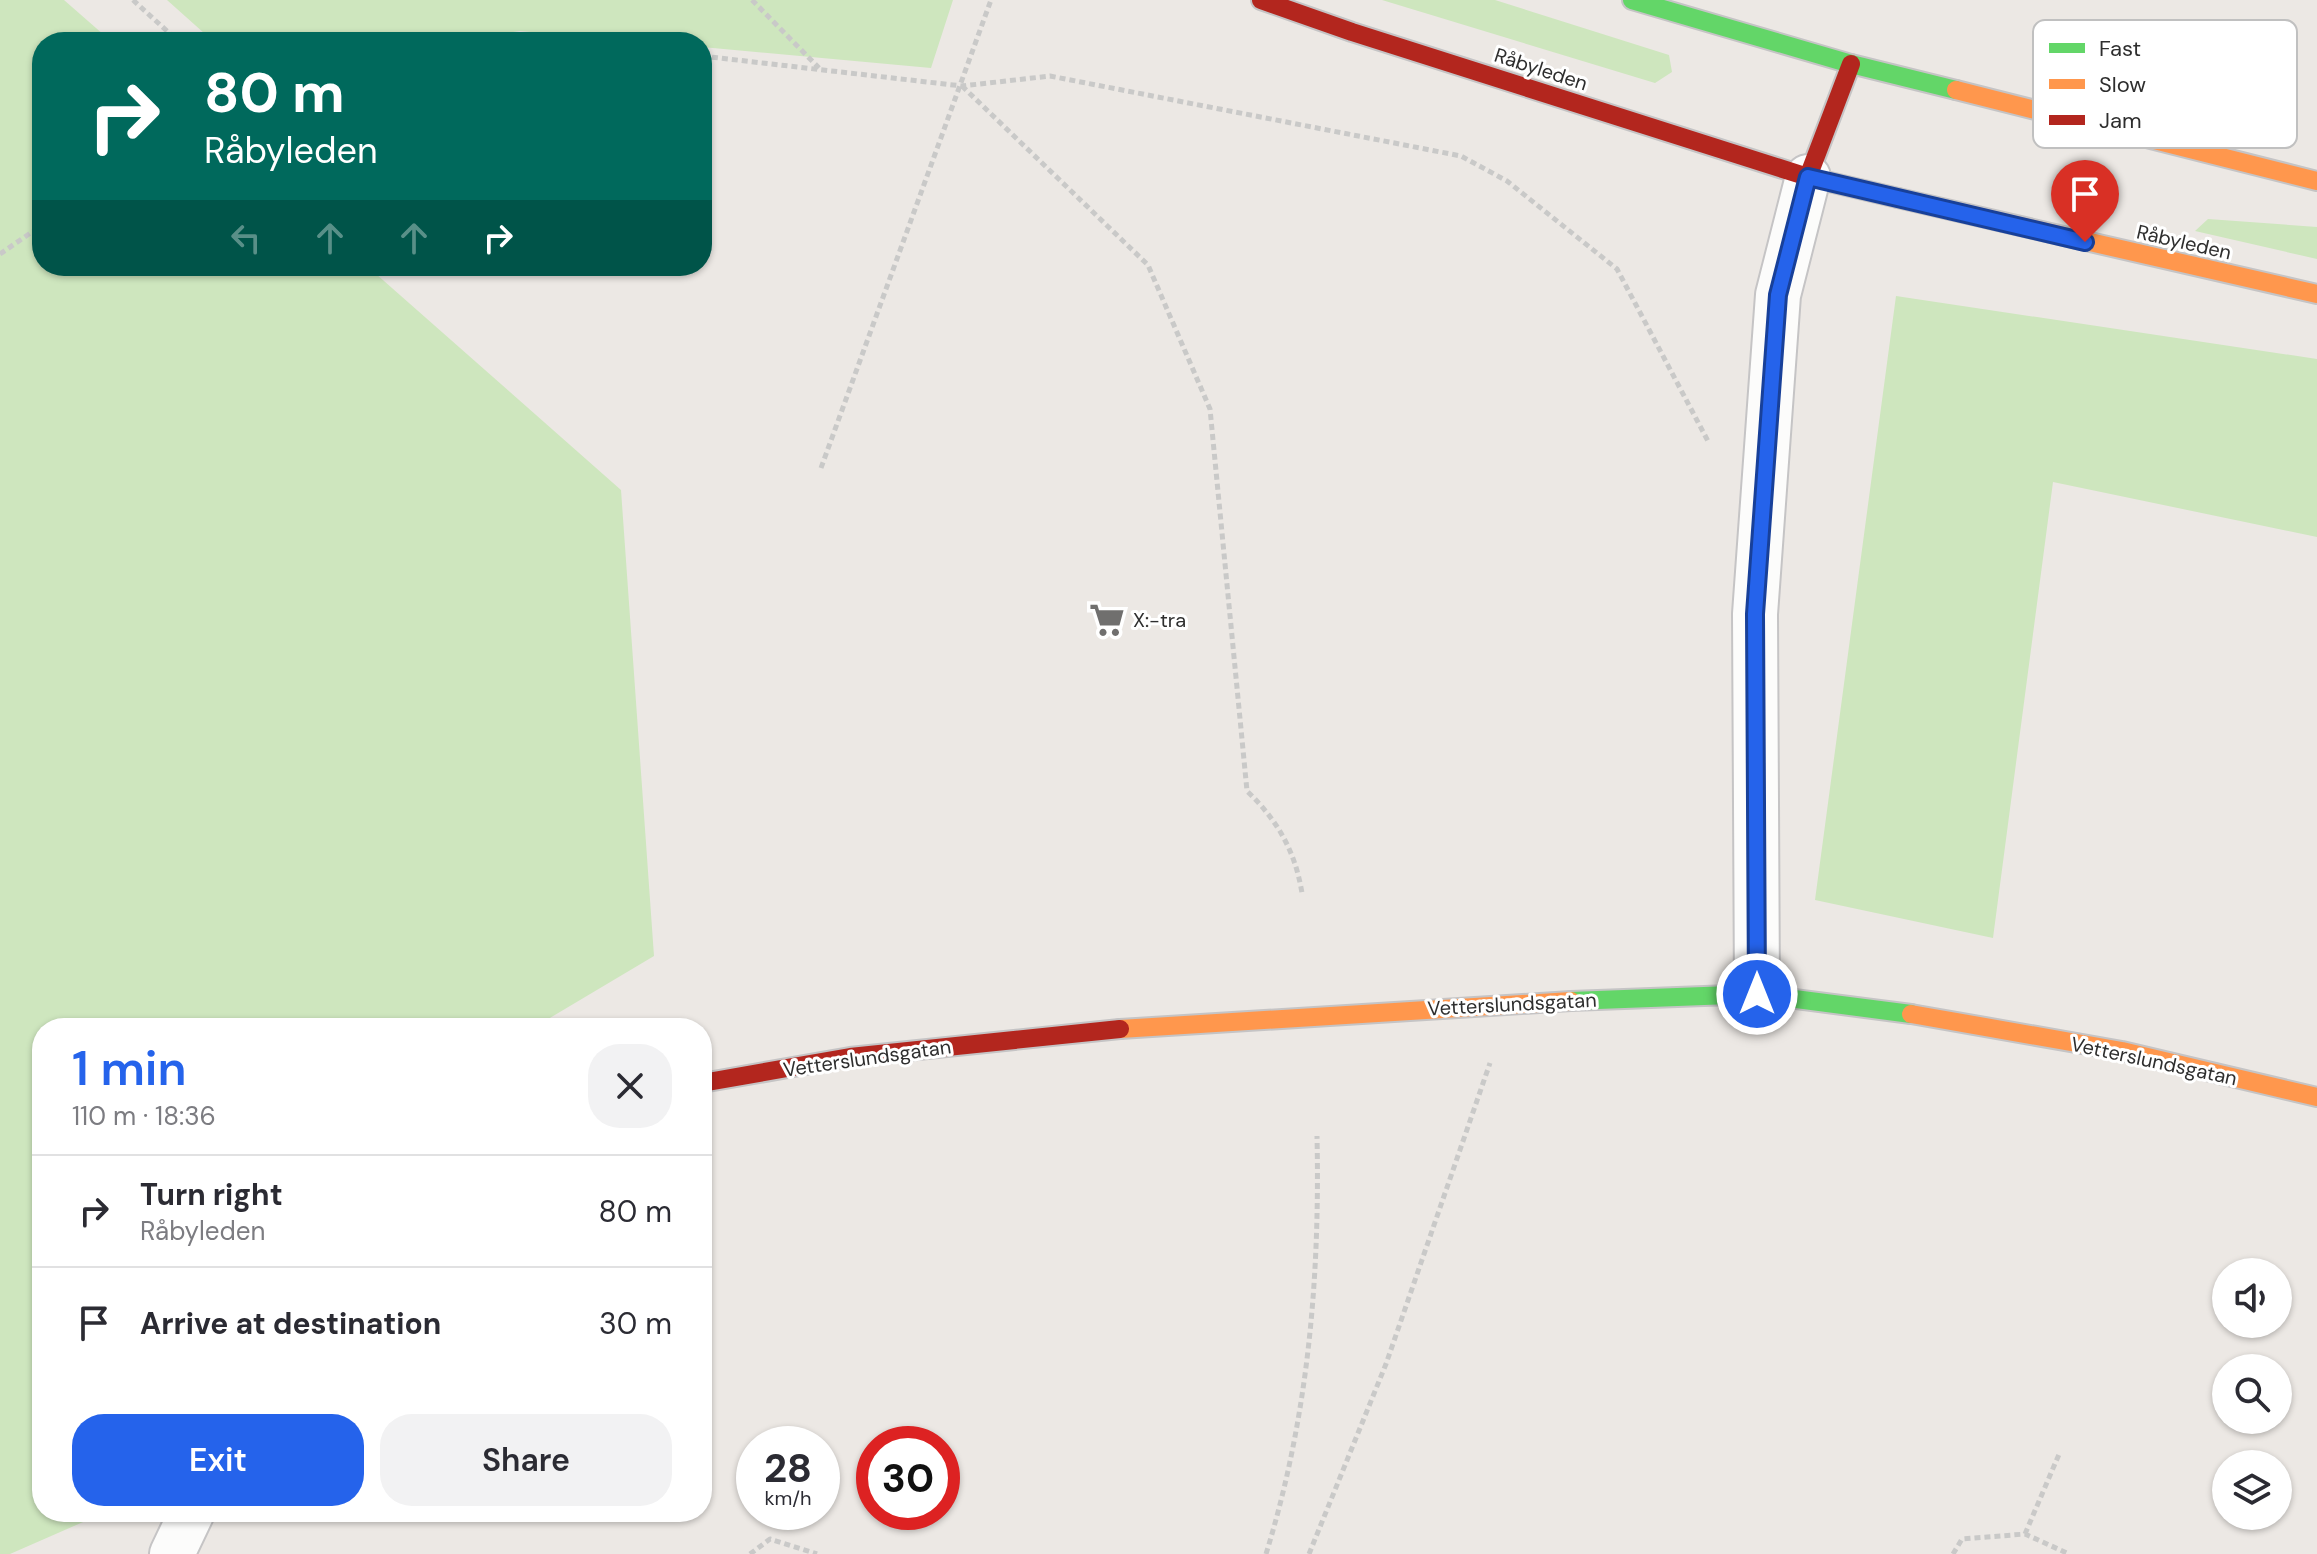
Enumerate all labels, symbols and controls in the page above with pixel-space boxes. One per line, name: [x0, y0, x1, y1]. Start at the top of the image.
legend: [2033, 20, 2297, 148]
text: Fast: [2099, 34, 2141, 63]
street label: Råbyleden: [1491, 42, 1591, 96]
text: 80 m: [204, 56, 345, 129]
icon: right: [72, 64, 176, 168]
text: Slow: [2099, 70, 2146, 99]
text: Jam: [2099, 106, 2142, 135]
text: Råbyleden: [204, 127, 378, 174]
pin: [2051, 160, 2119, 242]
icon: arrive: [2063, 172, 2107, 216]
icon: left: [224, 216, 268, 260]
icon: ahead: [308, 216, 352, 260]
icon: ahead: [392, 216, 436, 260]
icon: right: [476, 216, 520, 260]
street label: Råbyleden: [2134, 218, 2234, 266]
supermarket icon: X:-tra: [1088, 601, 1126, 639]
place label: X:-tra: [1133, 607, 1186, 633]
position arrow: [1715, 952, 1799, 1036]
street label: Vetterslundsgatan: [1427, 987, 1597, 1021]
street label: Vetterslundsgatan: [2069, 1031, 2239, 1091]
street label: Vetterslundsgatan: [781, 1033, 953, 1083]
text: 1 min: [72, 1037, 187, 1100]
button: close: [588, 1044, 672, 1128]
text: 110 m · 18:36: [72, 1099, 216, 1133]
text: Turn right: [140, 1175, 283, 1214]
icon: right: [72, 1189, 116, 1233]
text: 80 m: [599, 1192, 672, 1231]
text: Råbyleden: [140, 1214, 265, 1248]
map controls: [2212, 1258, 2292, 1530]
button: sound: [2212, 1258, 2292, 1338]
icon: arrive: [72, 1301, 116, 1345]
text: Arrive at destination: [140, 1304, 441, 1343]
text: 30 m: [599, 1304, 672, 1343]
button: search: [2212, 1354, 2292, 1434]
button: Exit: [72, 1414, 364, 1506]
button: Share: [380, 1414, 672, 1506]
speed limit sign: 30: [856, 1426, 960, 1530]
text: 28: [764, 1442, 812, 1494]
button: layers: [2212, 1450, 2292, 1530]
text: km/h: [764, 1485, 812, 1511]

